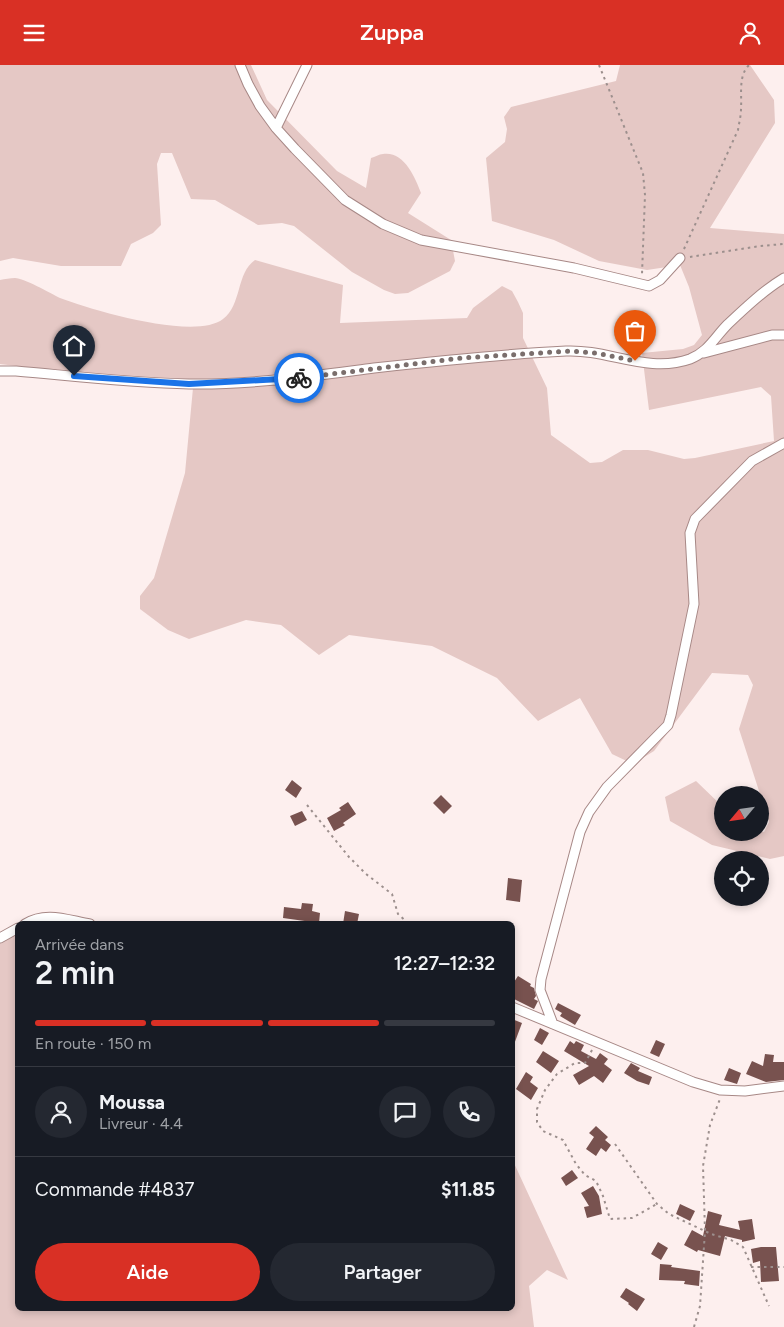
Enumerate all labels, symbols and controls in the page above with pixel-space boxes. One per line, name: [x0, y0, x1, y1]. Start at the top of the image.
icon: menu: [20, 19, 48, 47]
text: Zuppa: [360, 19, 424, 46]
icon: person: [736, 19, 764, 47]
pin: [614, 310, 656, 361]
icon: bag: [621, 317, 649, 345]
pin: [53, 325, 95, 376]
icon: home: [60, 332, 88, 360]
courier: [274, 353, 324, 403]
icon: bike: [285, 364, 313, 392]
north arrow: [714, 786, 769, 841]
map controls: [714, 786, 769, 906]
button: locate: [714, 851, 769, 906]
text: Arrivée dans: [35, 935, 124, 954]
text: 12:27–12:32: [394, 952, 495, 975]
text: 2 min: [35, 954, 115, 992]
text: En route · 150 m: [35, 1034, 151, 1053]
button: person: [35, 1086, 87, 1138]
button: chat: [379, 1086, 431, 1138]
button: phone: [443, 1086, 495, 1138]
text: Moussa: [99, 1091, 165, 1114]
text: Livreur · 4.4: [99, 1114, 183, 1133]
text: Commande #4837: [35, 1178, 195, 1201]
text: $11.85: [441, 1178, 495, 1201]
button: Aide: [35, 1243, 260, 1301]
button: Partager: [270, 1243, 495, 1301]

